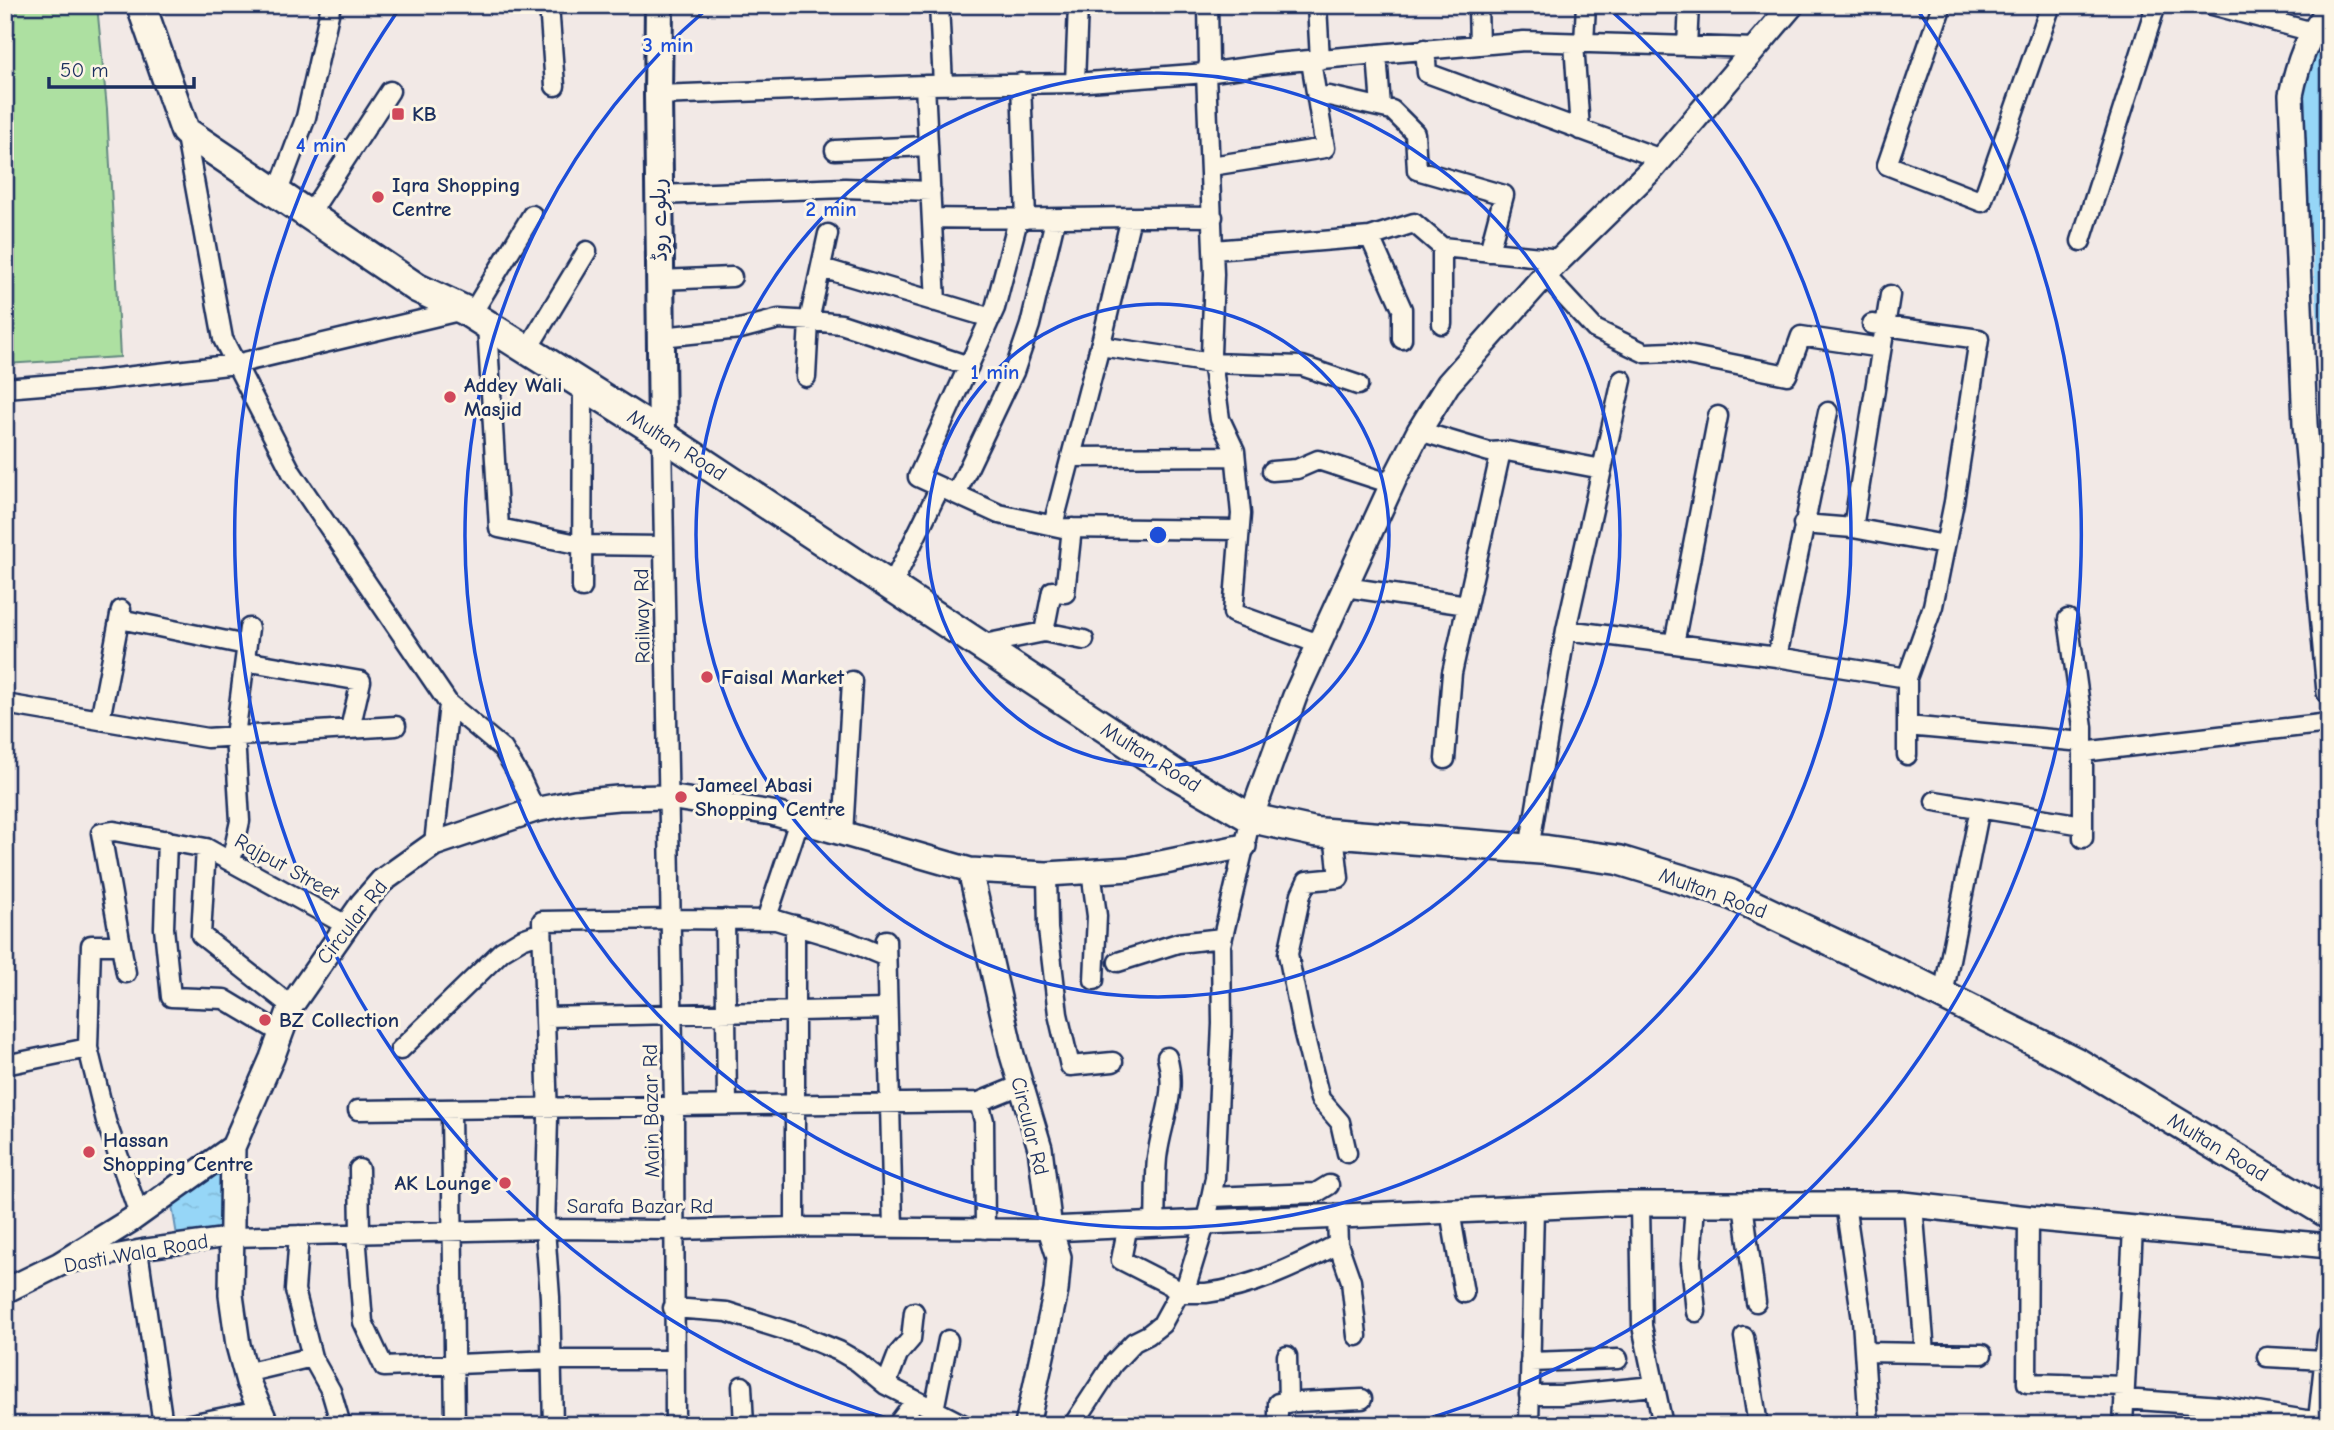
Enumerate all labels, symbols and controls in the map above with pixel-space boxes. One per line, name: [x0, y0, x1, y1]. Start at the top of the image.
text: 3 min: [642, 33, 694, 57]
scale bar: [49, 46, 194, 90]
text: 50 m: [60, 58, 109, 82]
place label: KB: [412, 102, 437, 126]
marker: KB: [390, 106, 406, 122]
text: 4 min: [296, 133, 346, 157]
place label: Iqra Shopping Centre: [392, 173, 521, 221]
street label: ریلوے روڈ: [646, 178, 674, 262]
marker: Iqra Shopping Centre: [370, 189, 386, 205]
text: 2 min: [805, 197, 857, 221]
text: 1 min: [971, 360, 1019, 384]
place label: Addey Wali Masjid: [464, 373, 562, 421]
marker: Addey Wali Masjid: [442, 389, 458, 405]
street label: Multan Road: [623, 404, 731, 486]
centre of rings: [1146, 523, 1170, 547]
street label: Railway Rd: [629, 568, 655, 664]
place label: Faisal Market: [721, 665, 845, 689]
marker: Faisal Market: [699, 669, 715, 685]
street label: Multan Road: [1097, 717, 1205, 797]
place label: Jameel Abasi Shopping Centre: [695, 773, 845, 821]
marker: Jameel Abasi Shopping Centre: [673, 789, 689, 805]
street label: Rajput Street: [231, 828, 344, 906]
street label: Multan Road: [1656, 862, 1770, 924]
street label: Circular Rd: [312, 875, 392, 969]
place label: BZ Collection: [279, 1008, 399, 1032]
marker: BZ Collection: [257, 1012, 273, 1028]
street label: Main Bazar Rd: [638, 1044, 664, 1178]
street label: Circular Rd: [1006, 1074, 1054, 1178]
street label: Multan Road: [2163, 1108, 2273, 1186]
place label: Hassan Shopping Centre: [103, 1128, 253, 1176]
marker: Hassan Shopping Centre: [81, 1144, 97, 1160]
place label: AK Lounge: [394, 1171, 491, 1195]
marker: AK Lounge: [497, 1175, 513, 1191]
street label: Sarafa Bazar Rd: [567, 1194, 713, 1218]
street label: Dasti Wala Road: [62, 1229, 210, 1277]

